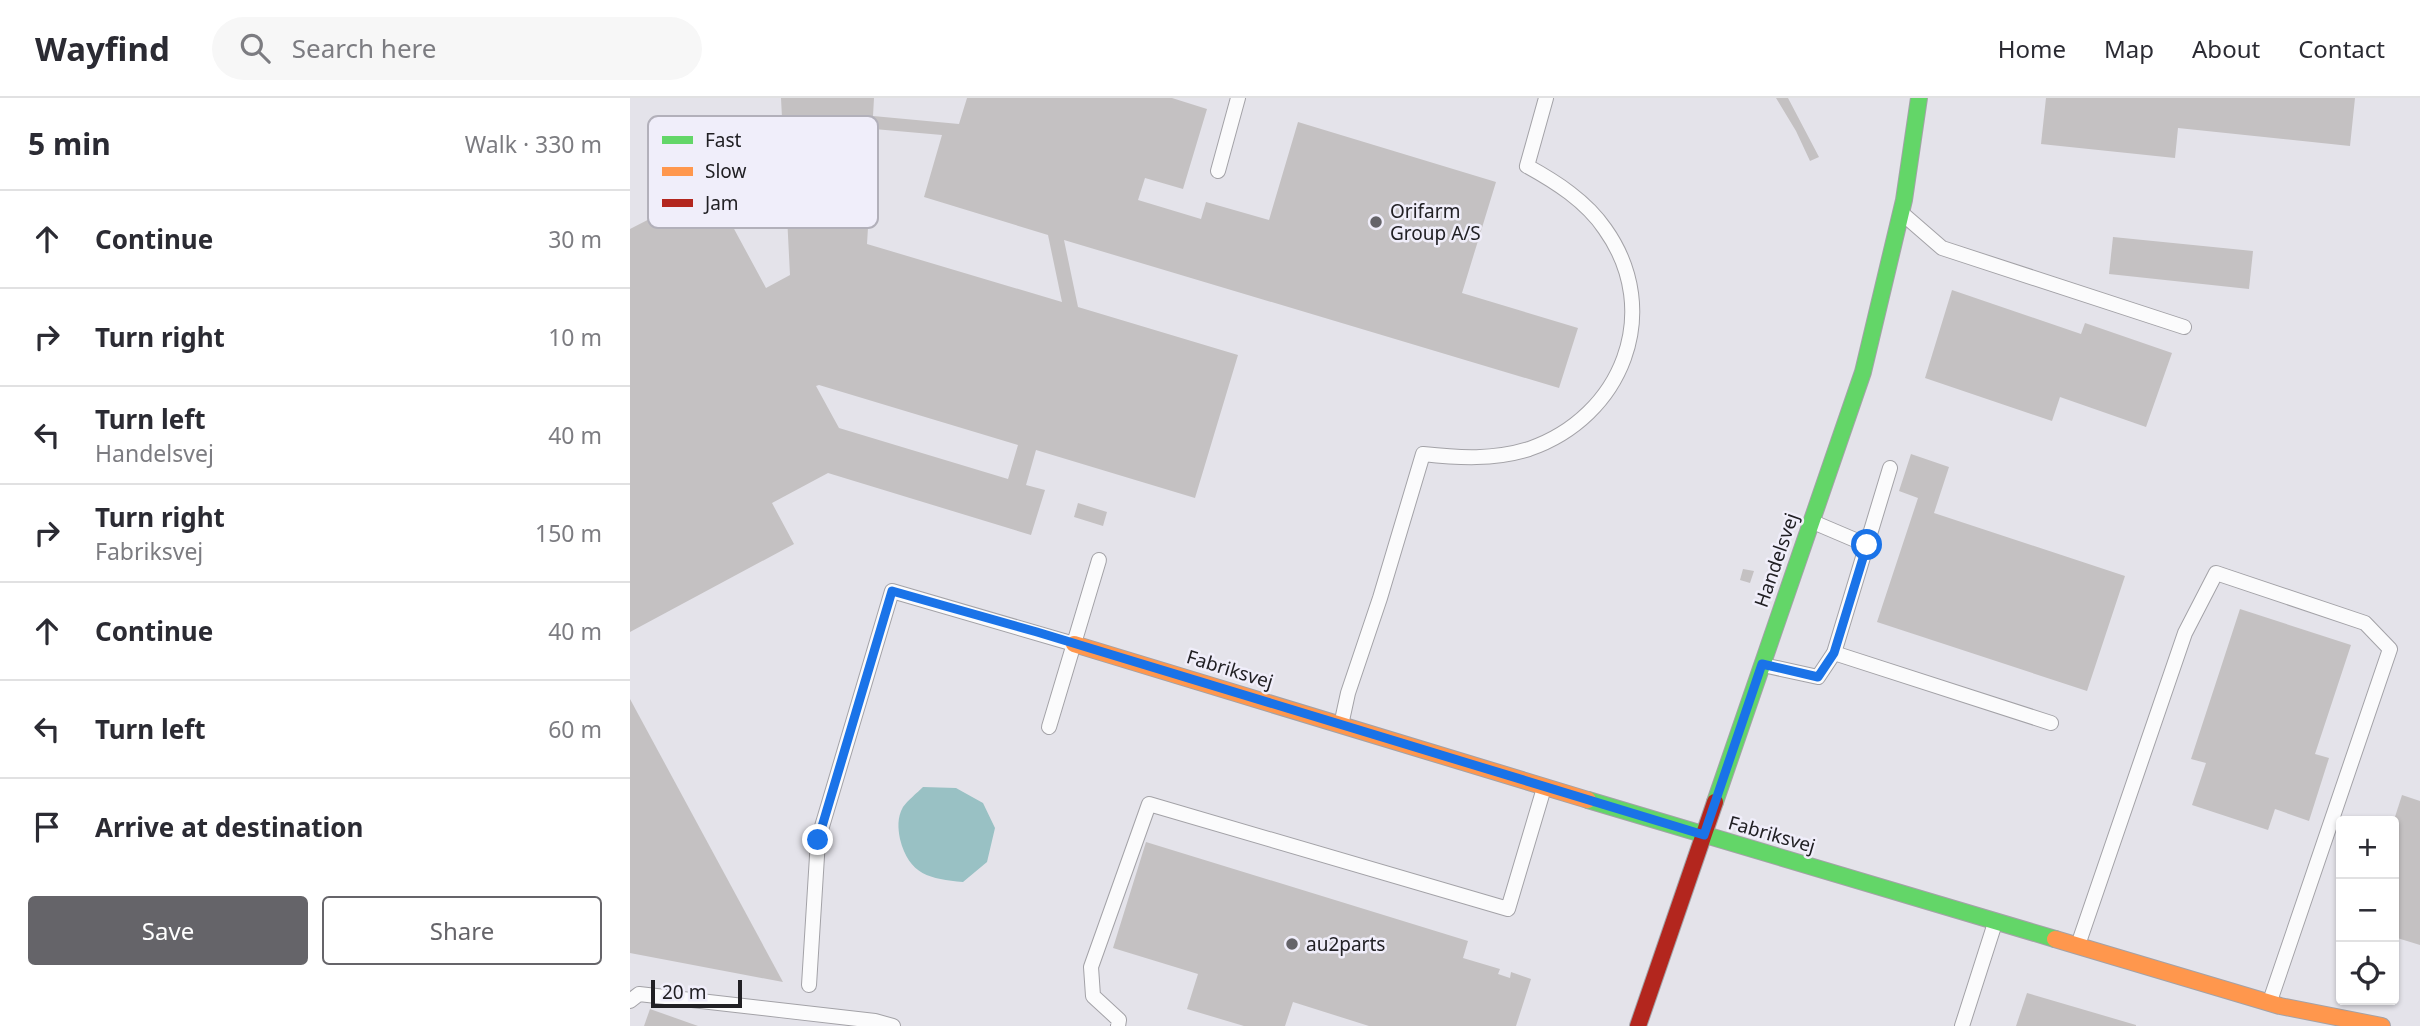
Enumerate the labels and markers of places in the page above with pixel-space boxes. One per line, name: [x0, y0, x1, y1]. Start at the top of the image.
place label: Orifarm Group A/S: [1390, 198, 1481, 246]
marker: Orifarm Group A/S: [1368, 214, 1384, 230]
place label: au2parts: [1306, 931, 1385, 957]
marker: au2parts: [1284, 936, 1300, 952]

